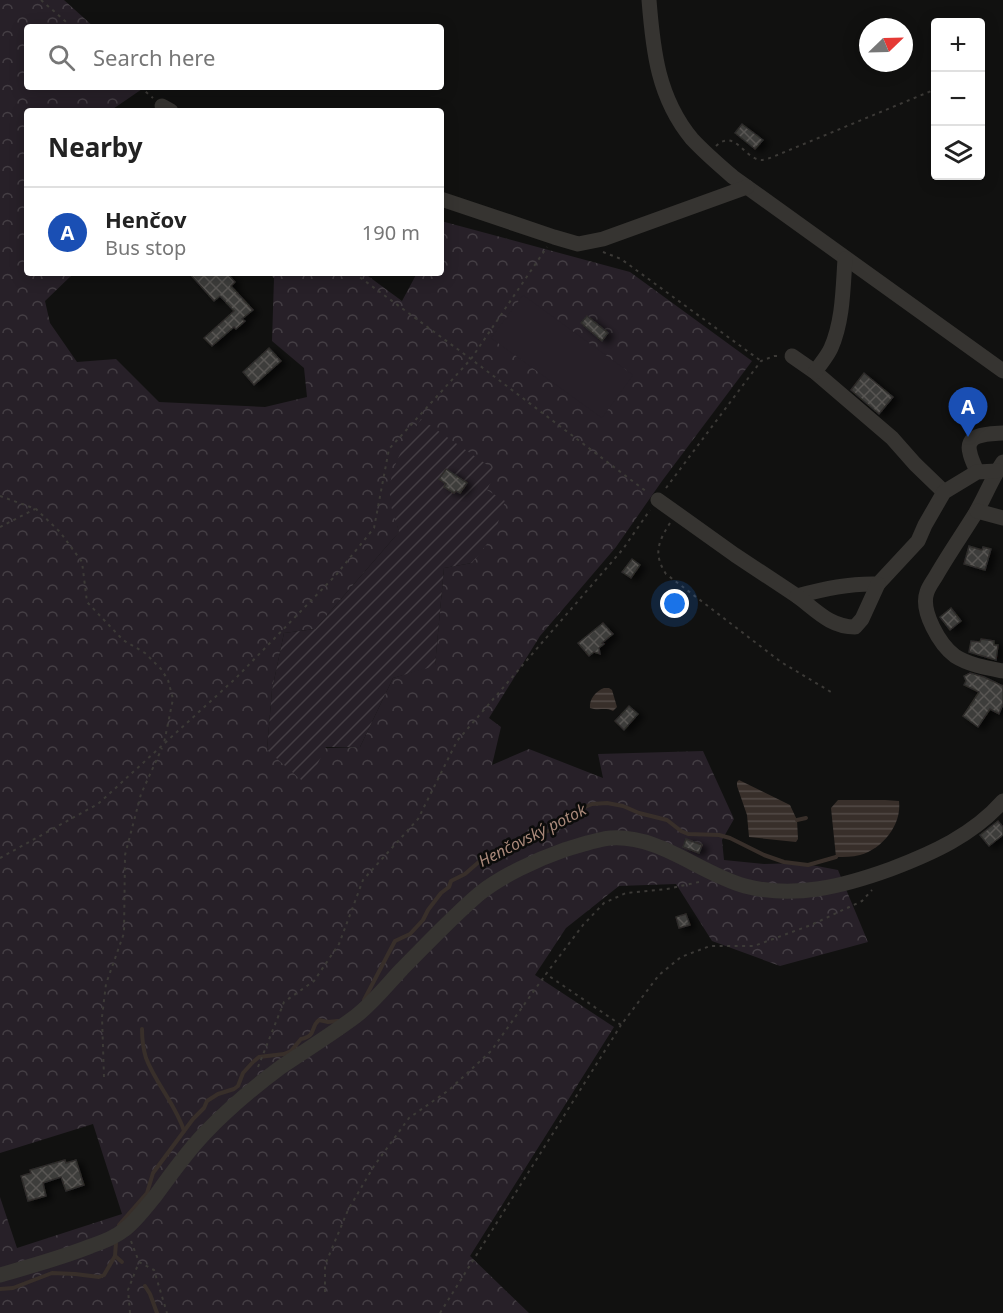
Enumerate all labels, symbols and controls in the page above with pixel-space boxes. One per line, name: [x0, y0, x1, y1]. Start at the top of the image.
north arrow: [859, 18, 913, 72]
map controls: [931, 18, 985, 180]
button: +: [931, 18, 985, 72]
search box: [24, 24, 444, 90]
icon: search: [45, 41, 78, 74]
text: Search here: [93, 42, 215, 72]
button: −: [931, 72, 985, 126]
button: layers: [931, 126, 985, 180]
text: Nearby: [48, 129, 143, 165]
text: Henčov: [105, 204, 187, 234]
text: A: [61, 219, 74, 246]
text: 190 m: [362, 219, 420, 246]
text: Bus stop: [105, 234, 186, 261]
pin: A: [948, 388, 988, 437]
your location: [660, 589, 689, 618]
water label: Henčovský potok: [474, 798, 591, 872]

